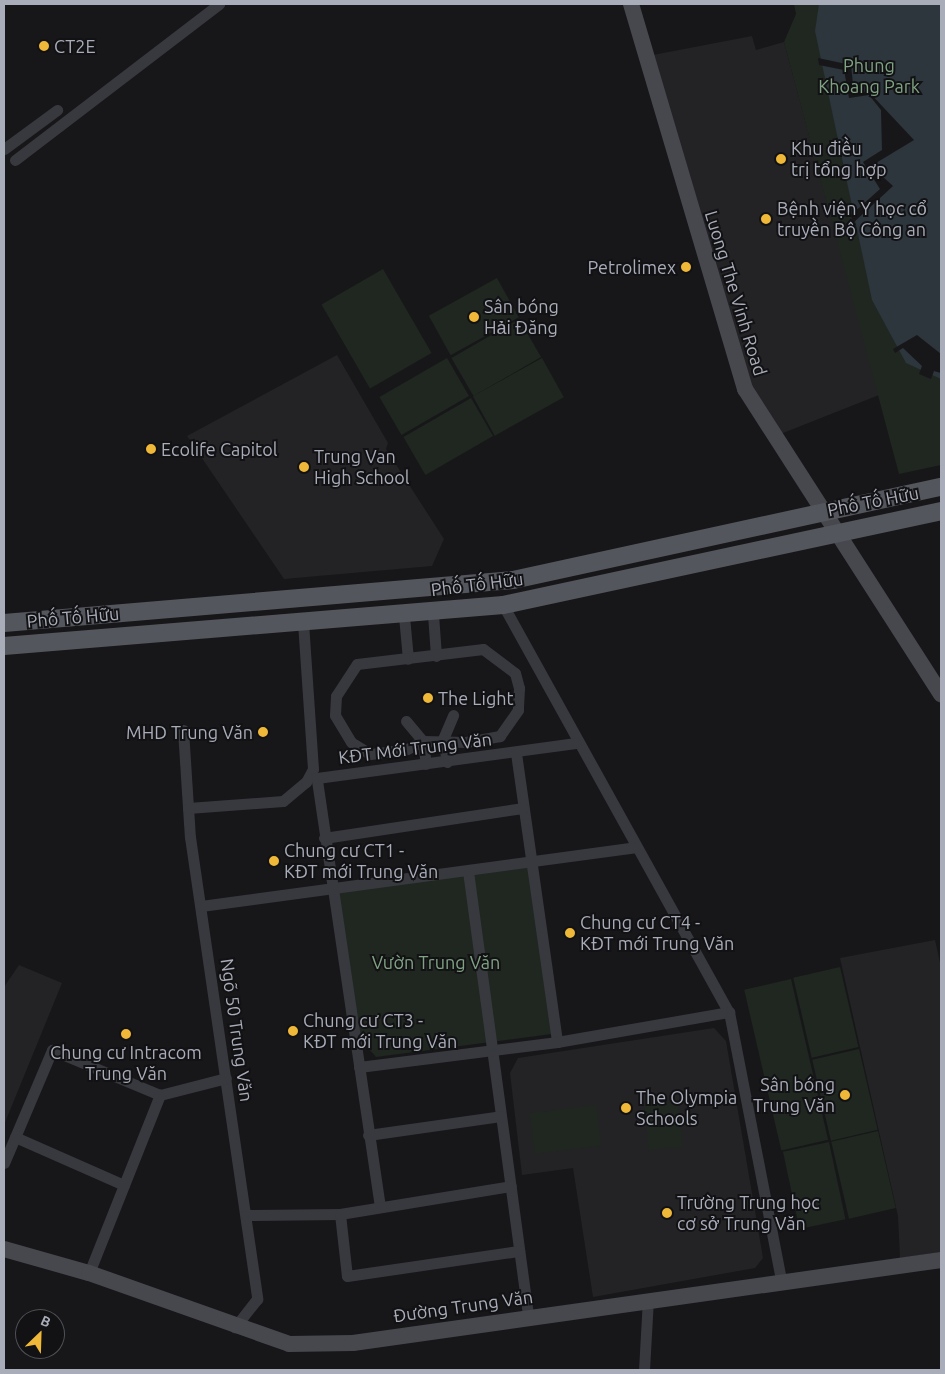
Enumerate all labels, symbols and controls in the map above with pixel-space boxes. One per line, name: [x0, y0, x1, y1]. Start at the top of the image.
place label: CT2E: [54, 35, 96, 57]
marker: CT2E: [38, 40, 50, 52]
park label: Phung Khoang Park: [818, 55, 920, 98]
place label: Khu điều trị tổng hợp: [791, 138, 887, 180]
marker: Khu điều trị tổng hợp: [775, 153, 787, 165]
place label: Bệnh viện Y học cổ truyền Bộ Công an: [777, 198, 927, 240]
street label: Luong The Vinh Road: [701, 208, 771, 378]
marker: Bệnh viện Y học cổ truyền Bộ Công an: [759, 212, 773, 226]
place label: Petrolimex: [588, 256, 676, 278]
marker: Petrolimex: [680, 261, 692, 273]
place label: Sân bóng Hải Đăng: [484, 296, 559, 338]
marker: Sân bóng Hải Đăng: [468, 311, 480, 323]
place label: Ecolife Capitol: [161, 438, 277, 460]
marker: Ecolife Capitol: [145, 443, 157, 455]
place label: Trung Van High School: [314, 446, 410, 488]
marker: Trung Van High School: [298, 461, 310, 473]
street label: Phố Tố Hữu: [825, 482, 921, 520]
street label: Phố Tố Hữu: [430, 568, 524, 600]
street label: Phố Tố Hữu: [26, 602, 120, 632]
place label: The Light: [438, 687, 514, 709]
marker: The Light: [422, 692, 434, 704]
place label: MHD Trung Văn: [126, 721, 253, 743]
marker: MHD Trung Văn: [257, 726, 269, 738]
street label: KĐT Mới Trung Văn: [337, 728, 493, 768]
place label: Chung cư CT1 - KĐT mới Trung Văn: [284, 840, 438, 882]
marker: Chung cư CT1 - KĐT mới Trung Văn: [268, 855, 280, 867]
place label: Chung cư CT4 - KĐT mới Trung Văn: [580, 912, 734, 954]
marker: Chung cư CT4 - KĐT mới Trung Văn: [564, 927, 576, 939]
park label: Vườn Trung Văn: [372, 951, 500, 973]
street label: Ngõ 50 Trung Văn: [216, 957, 258, 1103]
place label: Chung cư CT3 - KĐT mới Trung Văn: [303, 1010, 457, 1052]
marker: Chung cư CT3 - KĐT mới Trung Văn: [287, 1025, 299, 1037]
marker: Chung cư Intracom Trung Văn: [120, 1028, 132, 1040]
place label: Chung cư Intracom Trung Văn: [50, 1042, 202, 1084]
place label: Sân bóng Trung Văn: [753, 1074, 835, 1116]
place label: The Olympia Schools: [636, 1087, 737, 1130]
marker: Sân bóng Trung Văn: [839, 1089, 851, 1101]
marker: The Olympia Schools: [620, 1102, 632, 1114]
place label: Trường Trung học cơ sở Trung Văn: [677, 1192, 820, 1234]
marker: Trường Trung học cơ sở Trung Văn: [661, 1207, 673, 1219]
street label: Đường Trung Văn: [392, 1286, 534, 1326]
north arrow: [15, 1309, 65, 1359]
text: B: [38, 1312, 53, 1330]

